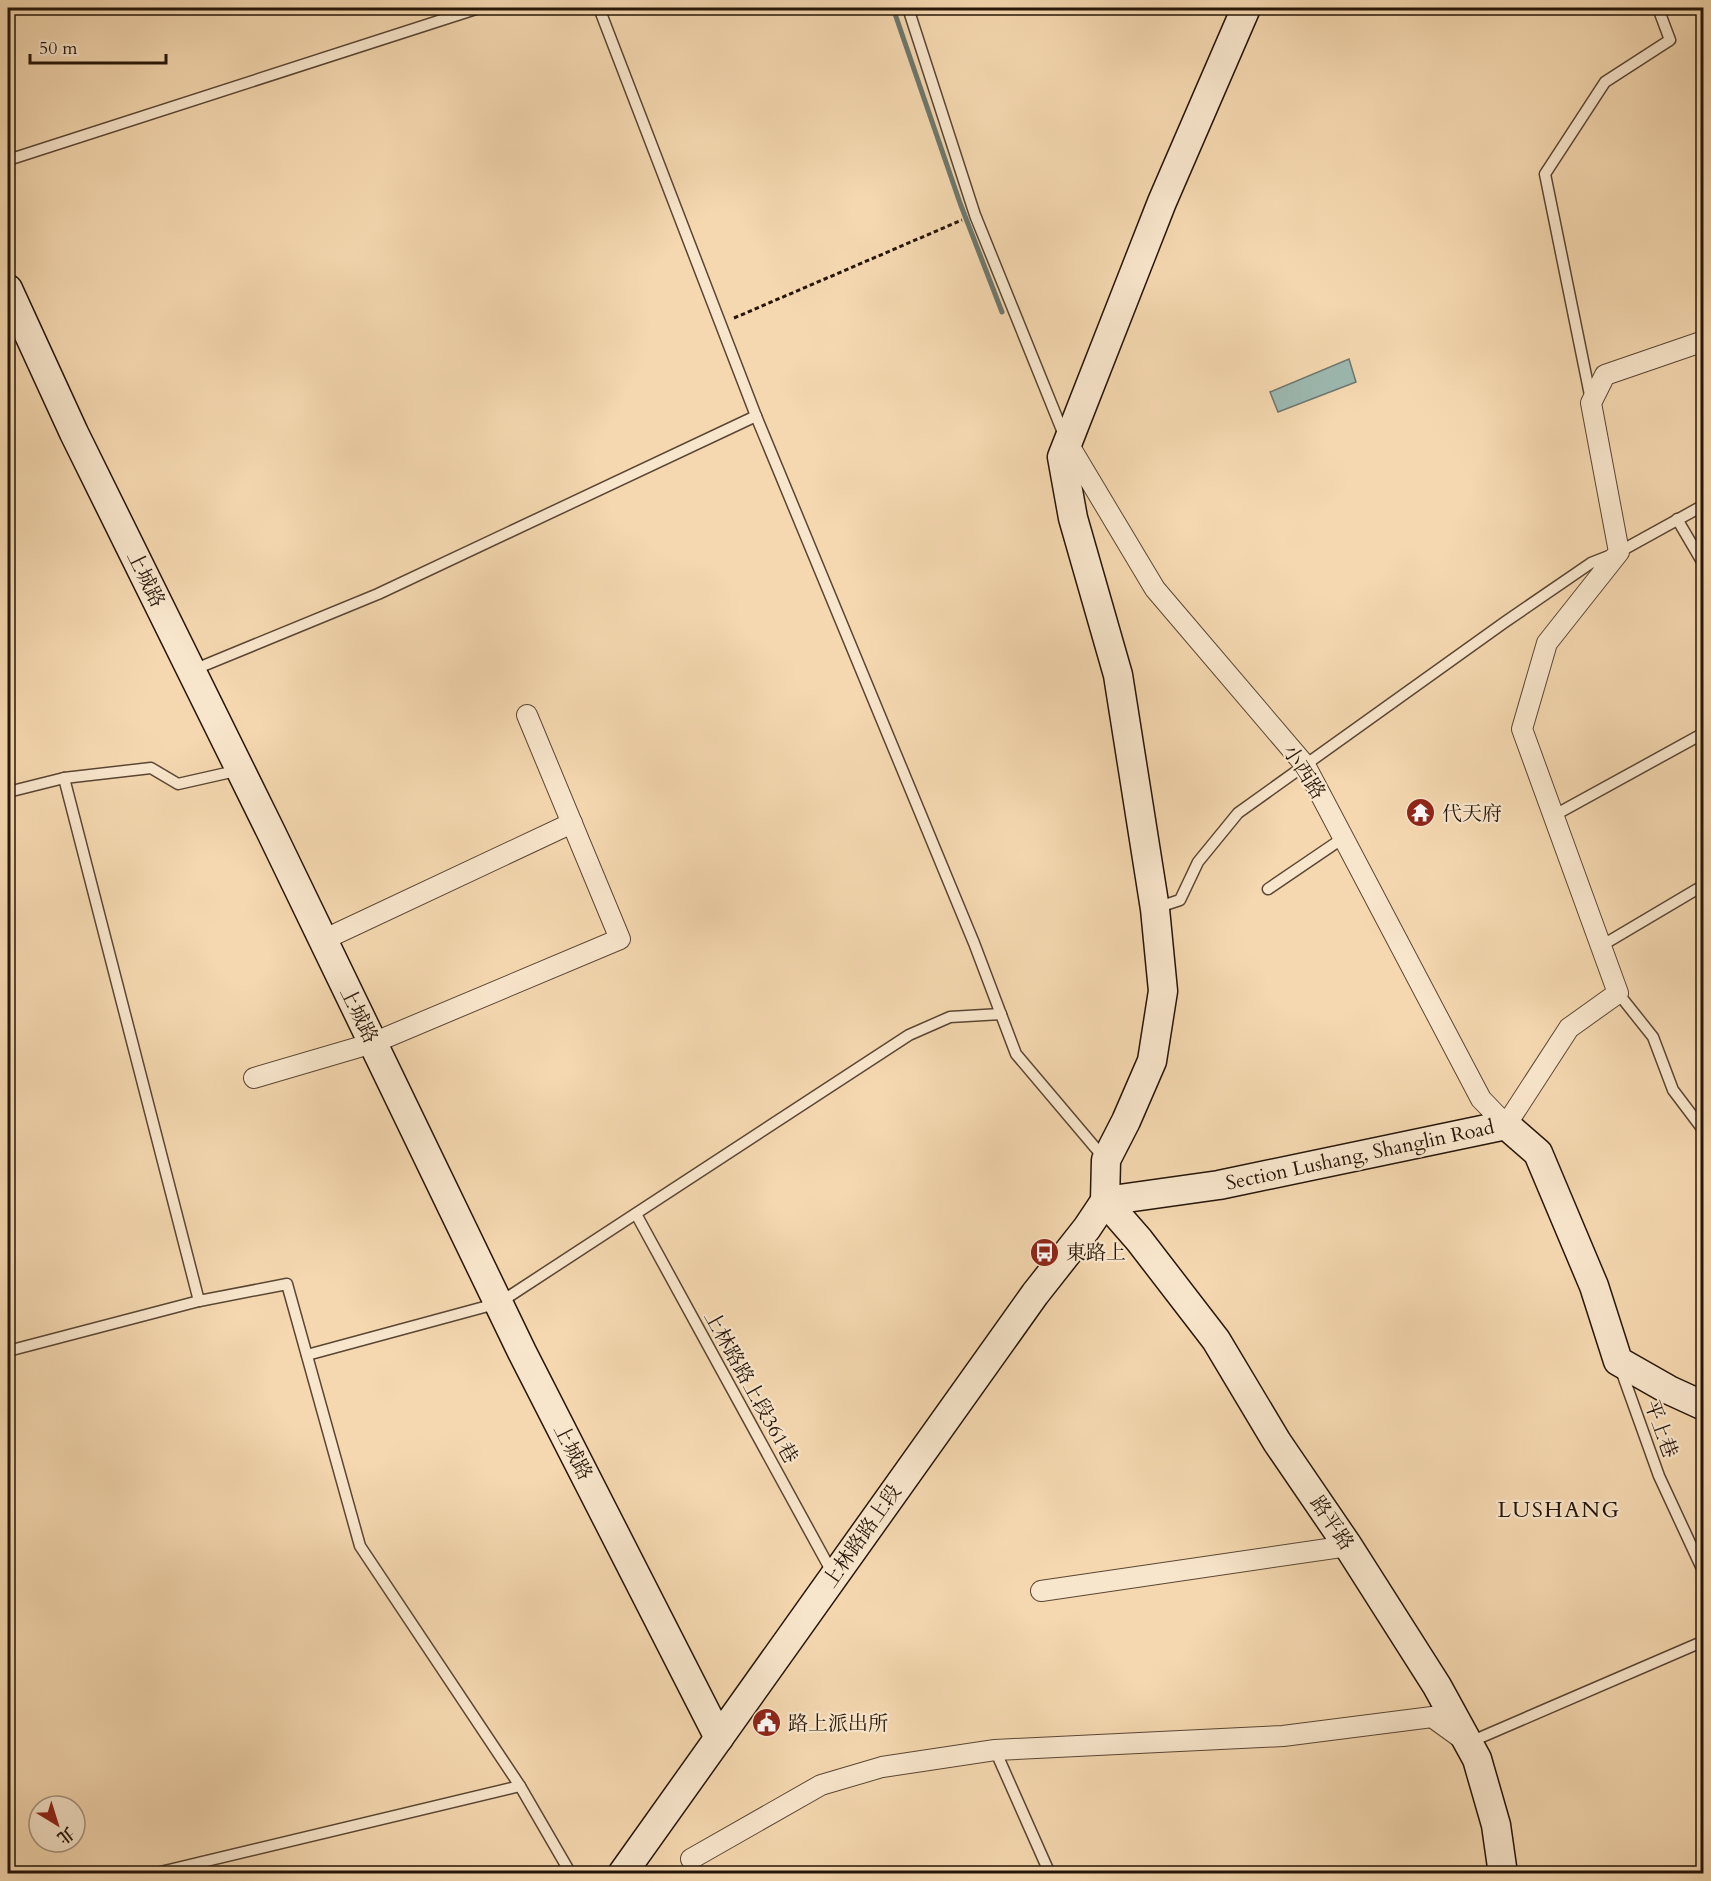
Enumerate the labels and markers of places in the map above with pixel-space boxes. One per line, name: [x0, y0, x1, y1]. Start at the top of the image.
temple icon: 代天府: [1405, 797, 1437, 829]
place label: 代天府: [1442, 800, 1502, 827]
bus stop icon: 東路上: [1029, 1236, 1061, 1268]
place label: 東路上: [1066, 1239, 1126, 1266]
public building icon: 路上派出所: [751, 1707, 783, 1739]
place label: 路上派出所: [788, 1710, 888, 1737]

